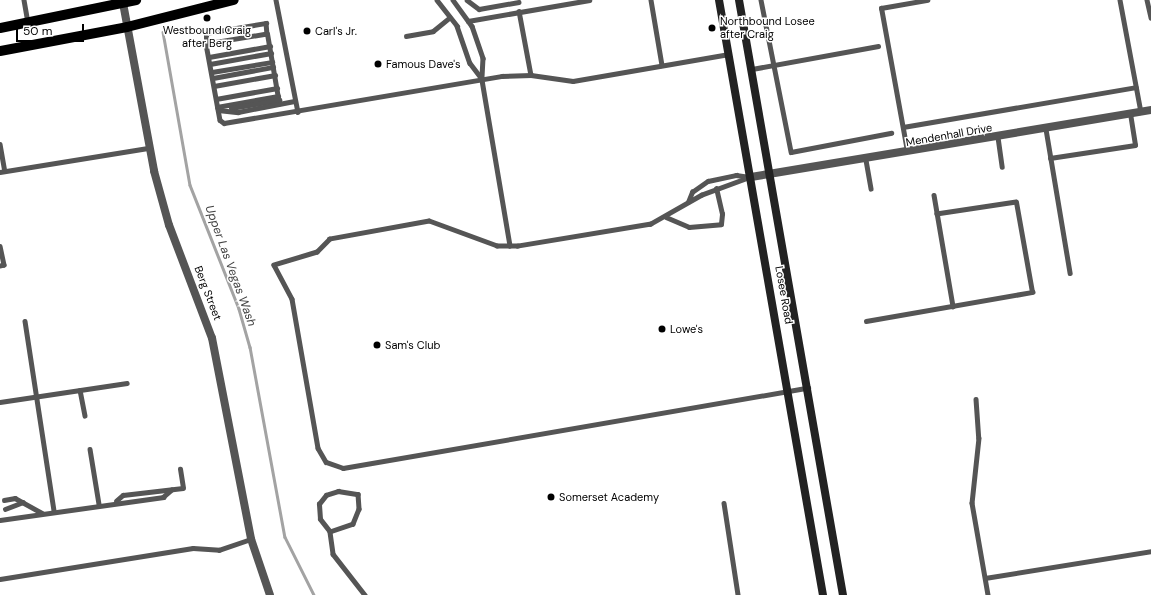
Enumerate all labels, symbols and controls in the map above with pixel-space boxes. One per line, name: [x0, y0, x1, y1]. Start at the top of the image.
marker: Westbound Craig after Berg: [202, 13, 212, 23]
place label: Northbound Losee after Craig: [720, 15, 815, 41]
scale bar: [18, 16, 86, 42]
text: 50 m: [23, 23, 52, 39]
marker: Northbound Losee after Craig: [707, 23, 717, 33]
place label: Westbound Craig after Berg: [163, 24, 251, 50]
place label: Carl's Jr.: [315, 24, 357, 38]
marker: Carl's Jr.: [302, 26, 312, 36]
place label: Famous Dave's: [386, 57, 460, 71]
marker: Famous Dave's: [373, 59, 383, 69]
street label: Mendenhall Drive: [905, 121, 993, 149]
water label: Upper Las Vegas Wash: [201, 204, 259, 328]
street label: Berg Street: [192, 264, 224, 322]
street label: Losee Road: [772, 265, 796, 325]
place label: Lowe's: [670, 322, 703, 336]
marker: Lowe's: [657, 324, 667, 334]
place label: Sam's Club: [385, 338, 440, 352]
marker: Sam's Club: [372, 340, 382, 350]
place label: Somerset Academy: [559, 490, 659, 504]
marker: Somerset Academy: [546, 492, 556, 502]

